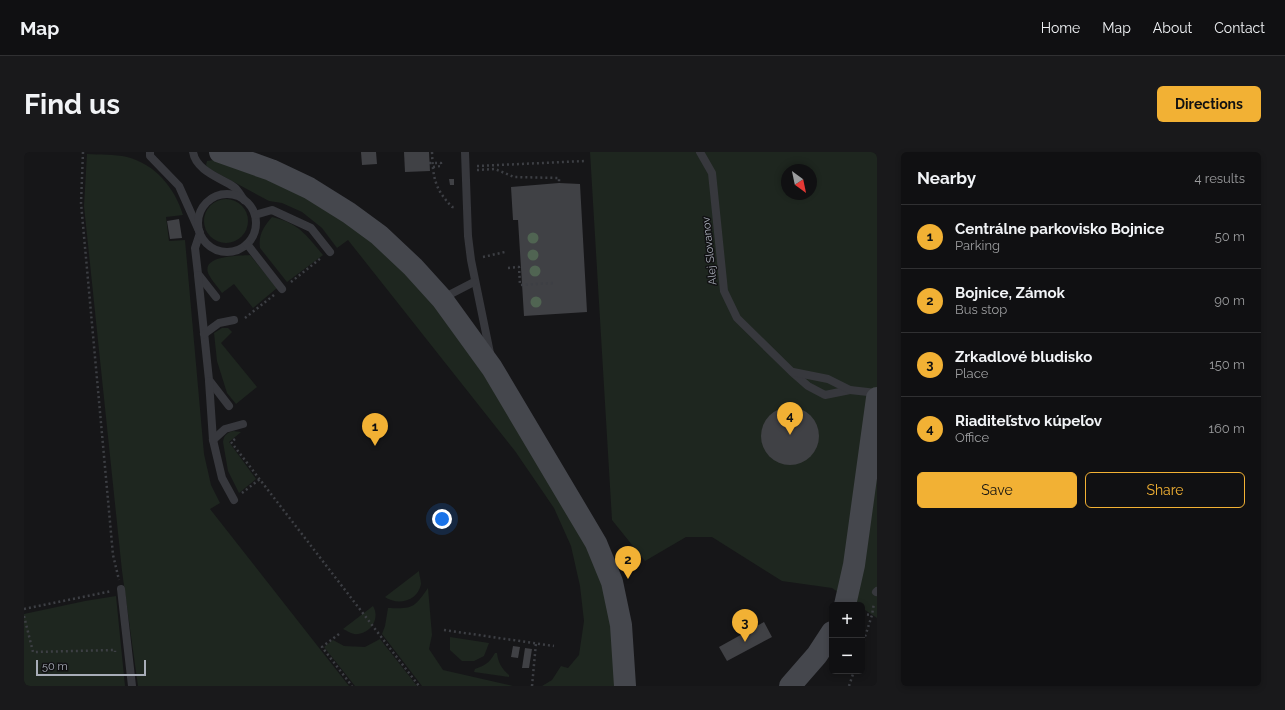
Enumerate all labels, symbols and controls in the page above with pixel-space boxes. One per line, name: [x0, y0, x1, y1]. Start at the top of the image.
text: Map: [20, 17, 59, 39]
text: Home: [1041, 20, 1080, 36]
text: Map: [1102, 20, 1131, 36]
text: About: [1153, 20, 1192, 36]
text: Contact: [1214, 20, 1265, 36]
button: Directions: [1157, 86, 1261, 122]
text: Find us: [24, 88, 120, 121]
north arrow: [781, 164, 817, 200]
text: Nearby: [917, 168, 976, 188]
text: 4 results: [1194, 171, 1245, 186]
street label: Alej Slovanov: [699, 216, 720, 286]
text: Centrálne parkovisko Bojnice: [955, 220, 1164, 238]
text: 1: [927, 229, 933, 244]
text: 50 m: [1215, 229, 1245, 244]
text: Parking: [955, 238, 1000, 253]
text: Bojnice, Zámok: [955, 284, 1065, 302]
text: 2: [926, 293, 934, 308]
text: 90 m: [1214, 293, 1245, 308]
text: Bus stop: [955, 302, 1007, 317]
text: Zrkadlové bludisko: [955, 348, 1092, 366]
text: 3: [926, 357, 934, 372]
text: 150 m: [1209, 357, 1245, 372]
text: Place: [955, 366, 988, 381]
pin: 4: [777, 402, 803, 435]
text: Riaditeľstvo kúpeľov: [955, 412, 1102, 430]
pin: 1: [362, 413, 388, 446]
text: 4: [926, 421, 934, 436]
text: 160 m: [1208, 421, 1245, 436]
text: Office: [955, 430, 989, 445]
button: Save: [917, 472, 1077, 508]
button: Share: [1085, 472, 1245, 508]
your location: [432, 509, 452, 529]
pin: 2: [615, 546, 641, 579]
map controls: [829, 602, 865, 674]
button: +: [829, 602, 865, 638]
pin: 3: [732, 609, 758, 642]
button: −: [829, 638, 865, 674]
scale bar: [36, 658, 146, 677]
text: 50 m: [42, 660, 68, 673]

